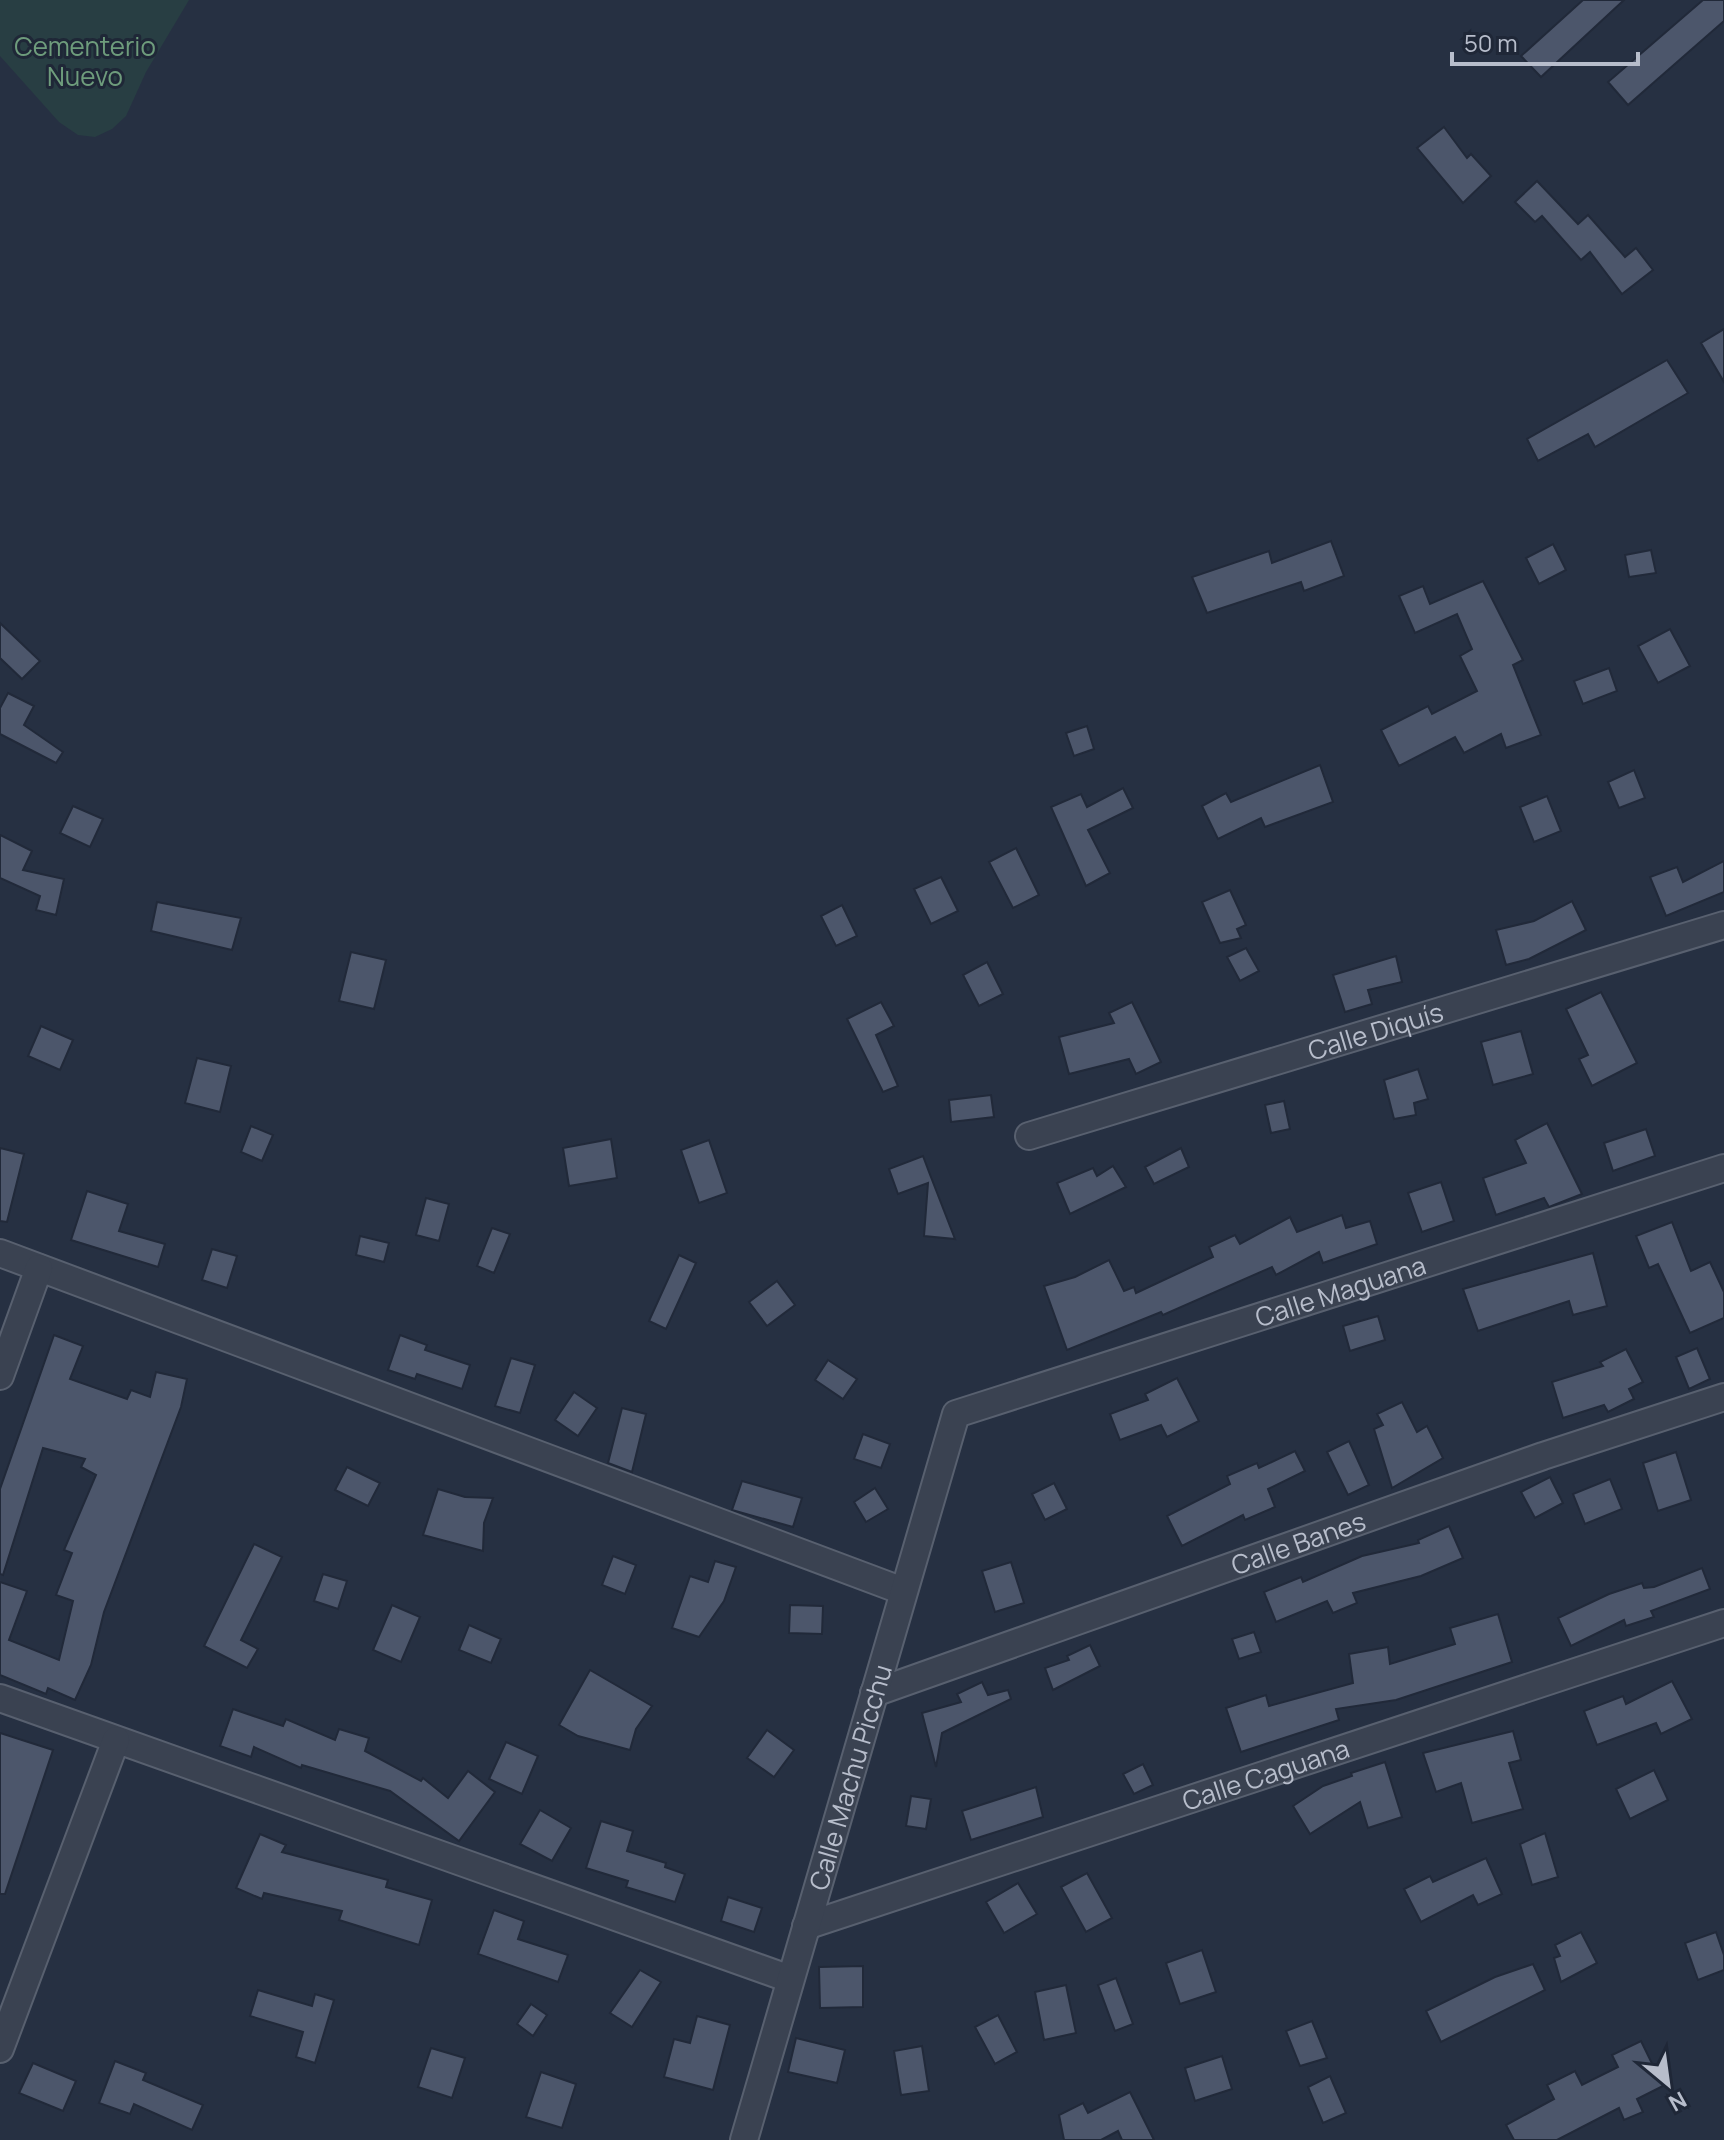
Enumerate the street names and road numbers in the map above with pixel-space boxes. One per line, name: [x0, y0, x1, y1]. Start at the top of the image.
street label: Calle Diquís: [1303, 993, 1447, 1068]
street label: Calle Maguana: [1251, 1247, 1430, 1335]
street label: Calle Banes: [1226, 1502, 1370, 1583]
street label: Calle Machu Picchu: [800, 1660, 900, 1894]
street label: Calle Caguana: [1177, 1730, 1354, 1819]

